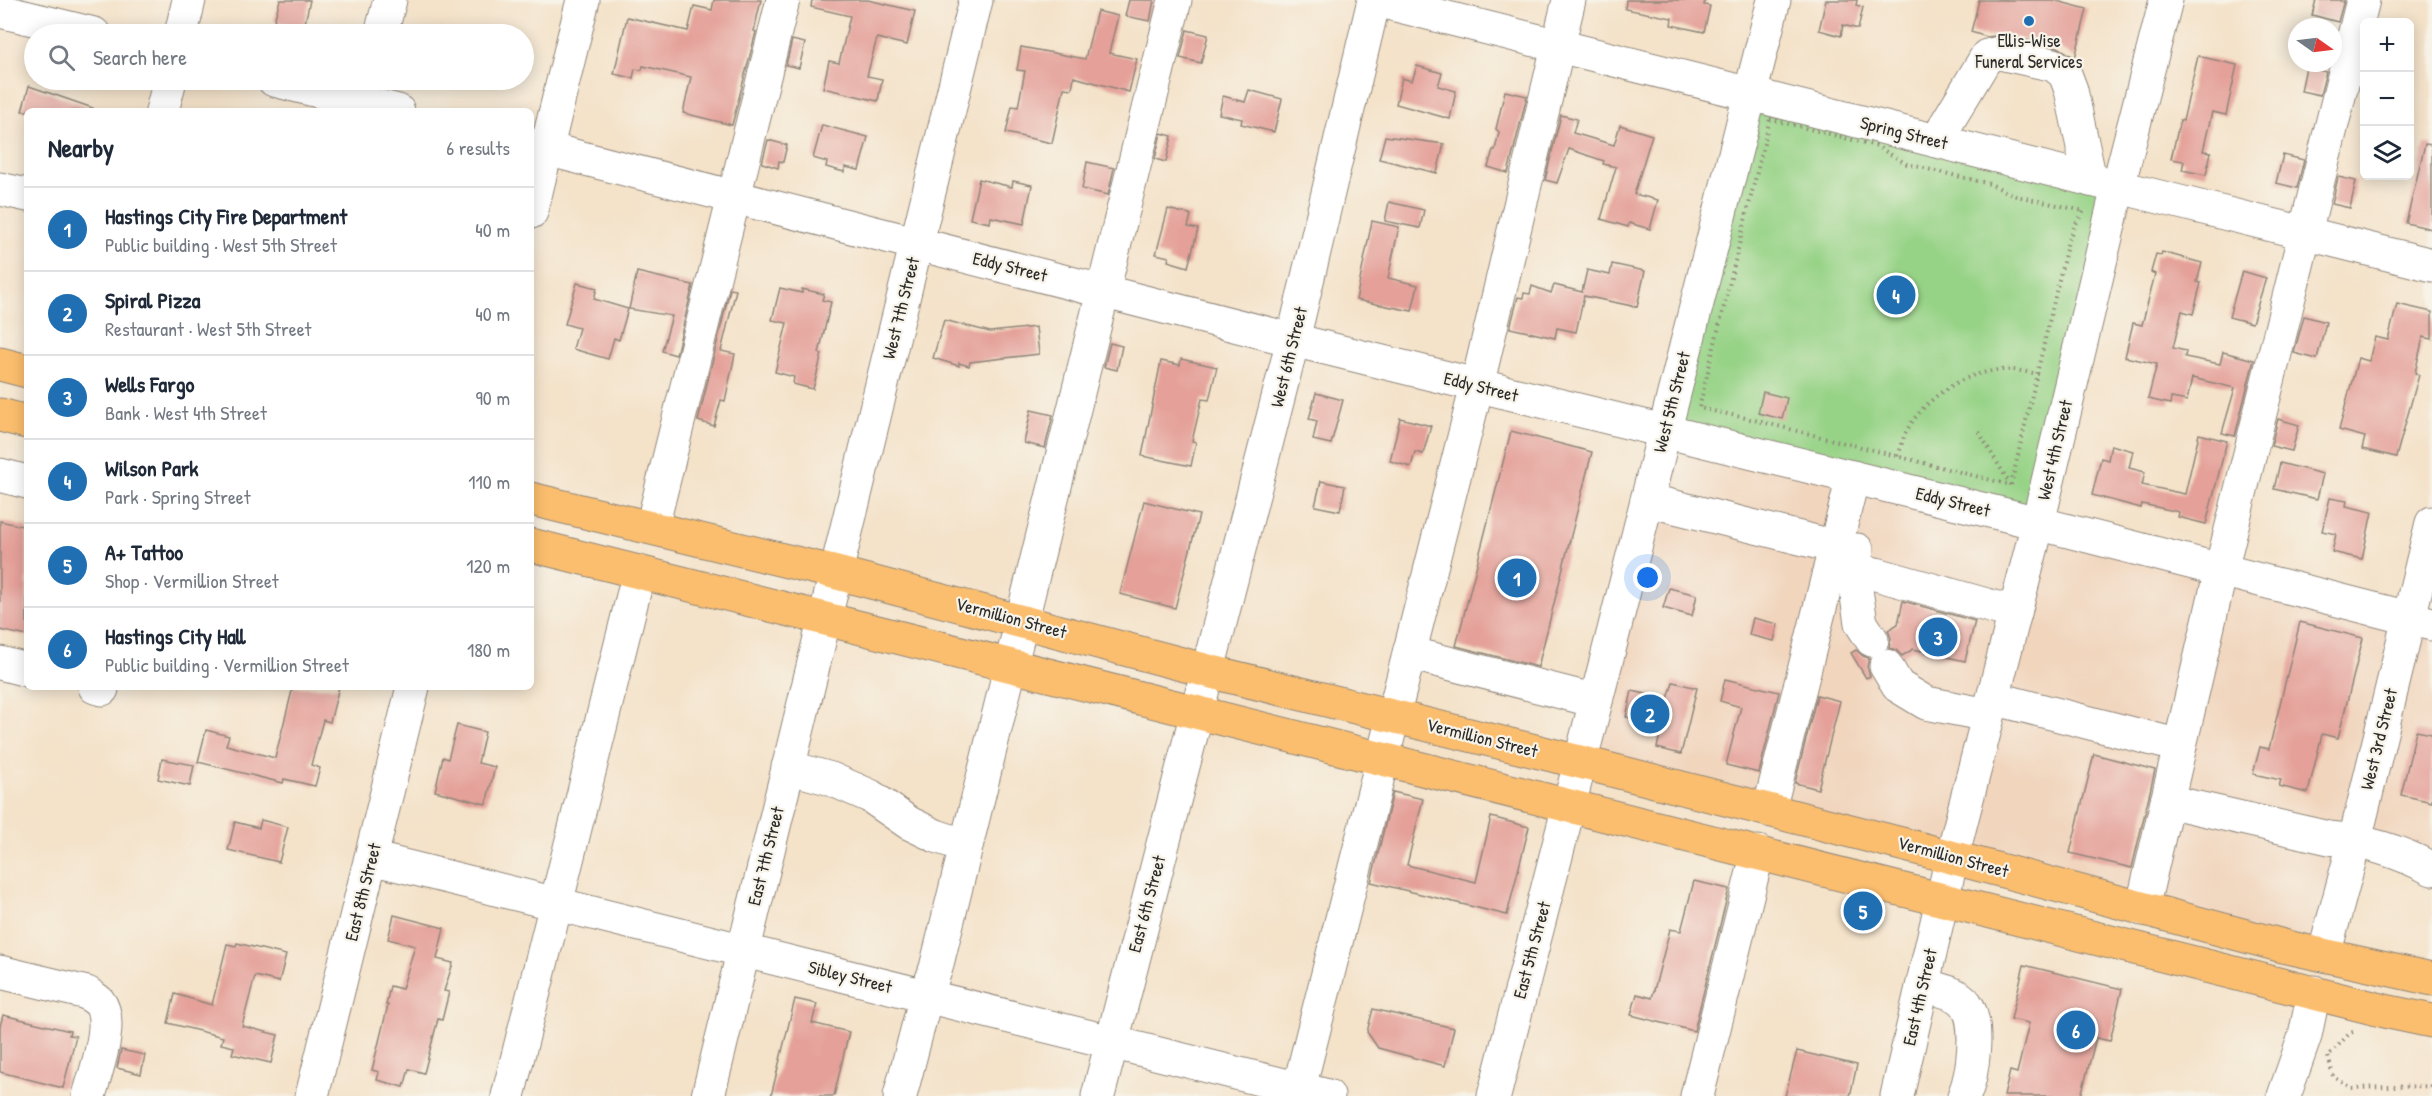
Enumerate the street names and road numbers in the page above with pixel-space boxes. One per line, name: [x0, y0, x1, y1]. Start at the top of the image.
street label: Spring Street: [1858, 110, 1951, 156]
street label: Eddy Street: [970, 245, 1051, 288]
street label: West 7th Street: [876, 254, 925, 361]
street label: West 6th Street: [1264, 303, 1313, 410]
street label: West 5th Street: [1647, 348, 1696, 455]
street label: Eddy Street: [1441, 365, 1522, 408]
street label: West 4th Street: [2031, 397, 2078, 502]
street label: Eddy Street: [1913, 480, 1994, 523]
street label: Vermillion Street: [953, 591, 1070, 645]
street label: West 3rd Street: [2354, 685, 2403, 792]
street label: Vermillion Street: [1424, 712, 1541, 764]
street label: East 7th Street: [741, 803, 790, 908]
street label: Vermillion Street: [1895, 830, 2012, 884]
street label: East 8th Street: [338, 840, 387, 943]
street label: East 6th Street: [1122, 852, 1172, 955]
street label: East 5th Street: [1507, 898, 1557, 1001]
street label: East 4th Street: [1896, 945, 1943, 1048]
street label: Sibley Street: [806, 954, 895, 999]

